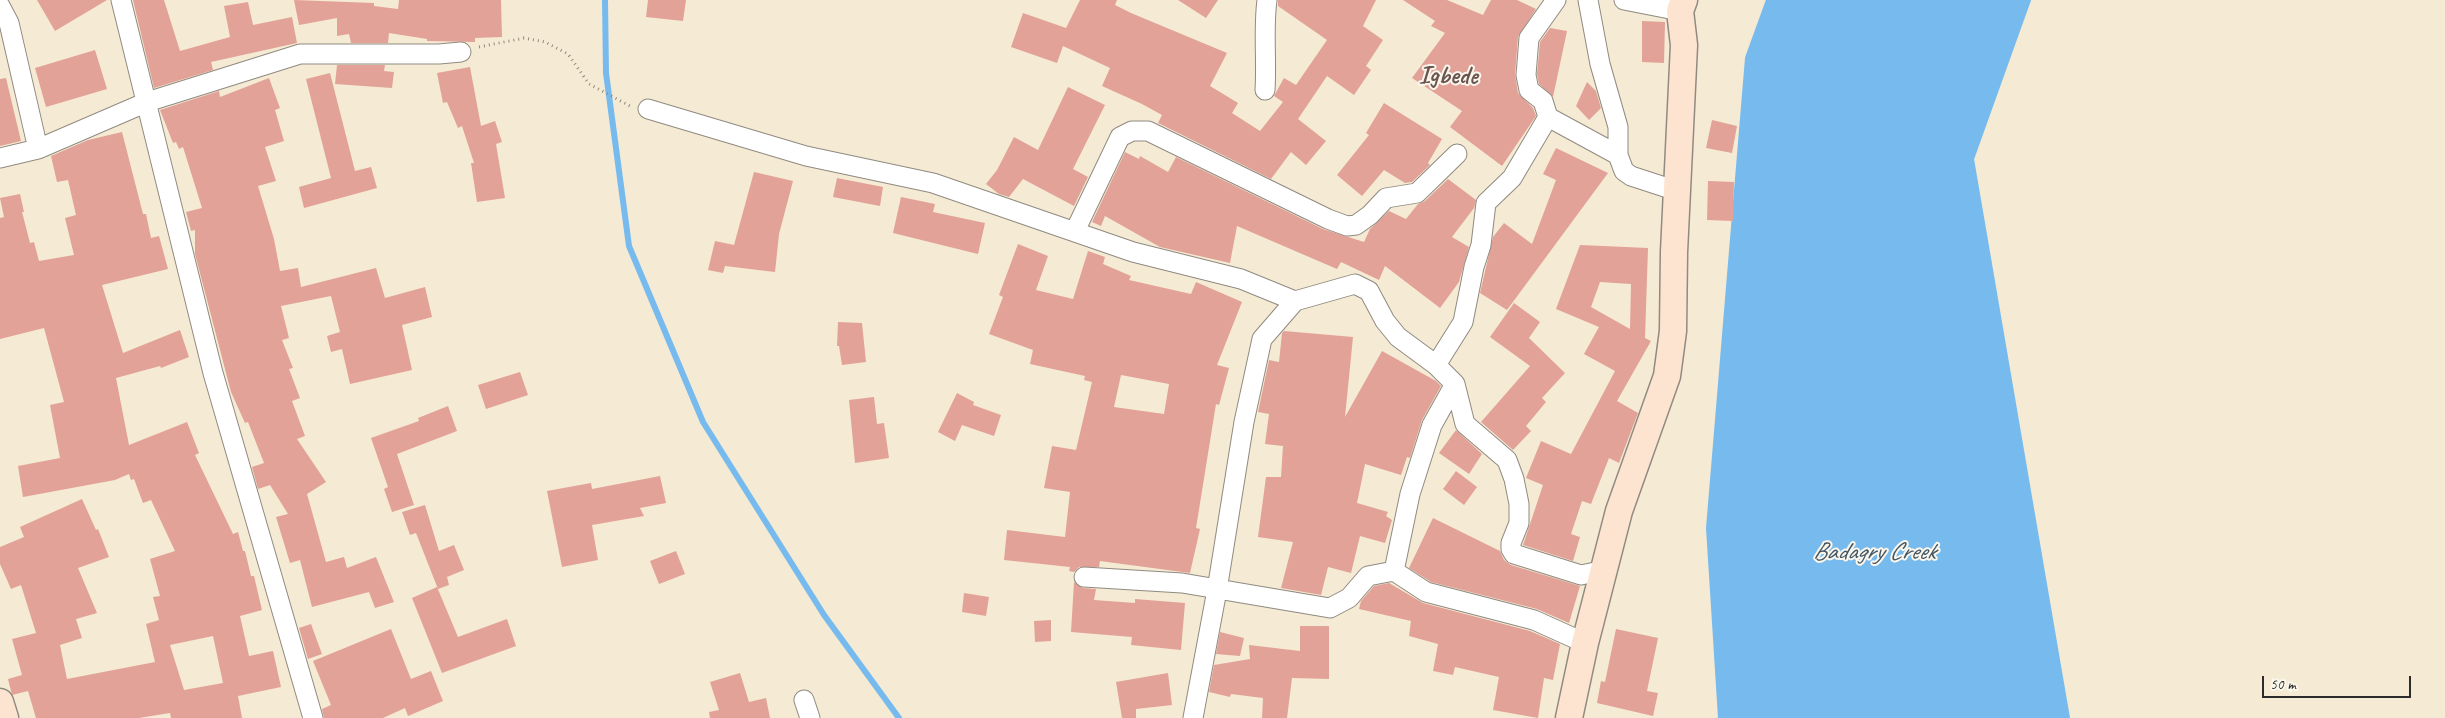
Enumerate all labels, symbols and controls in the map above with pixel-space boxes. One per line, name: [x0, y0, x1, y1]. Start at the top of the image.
district label: Igbede: [1418, 60, 1478, 92]
water label: Badagry Creek: [1813, 537, 1935, 567]
scale bar: [2265, 666, 2414, 698]
text: 50 m: [2270, 675, 2296, 694]

